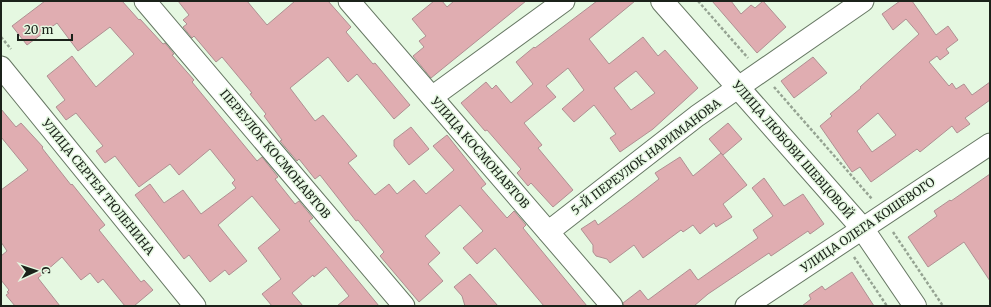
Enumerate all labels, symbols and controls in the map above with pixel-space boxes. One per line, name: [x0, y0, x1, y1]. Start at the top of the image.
scale bar: [18, 16, 72, 42]
text: 20 m: [24, 22, 53, 37]
street label: УЛИЦА ЛЮБОВИ ШЕВЦОВОЙ: [729, 77, 857, 222]
street label: ПЕРЕУЛОК КОСМОНАВТОВ: [217, 86, 334, 221]
street label: УЛИЦА КОСМОНАВТОВ: [427, 93, 533, 211]
street label: 5-Й ПЕРЕУЛОК НАРИМАНОВА: [568, 95, 724, 218]
street label: УЛИЦА СЕРГЕЯ ТЮЛЕНИНА: [38, 115, 158, 258]
street label: УЛИЦА ОЛЕГА КОШЕВОГО: [797, 174, 938, 276]
north arrow: [16, 251, 56, 291]
text: С: [39, 266, 53, 274]

